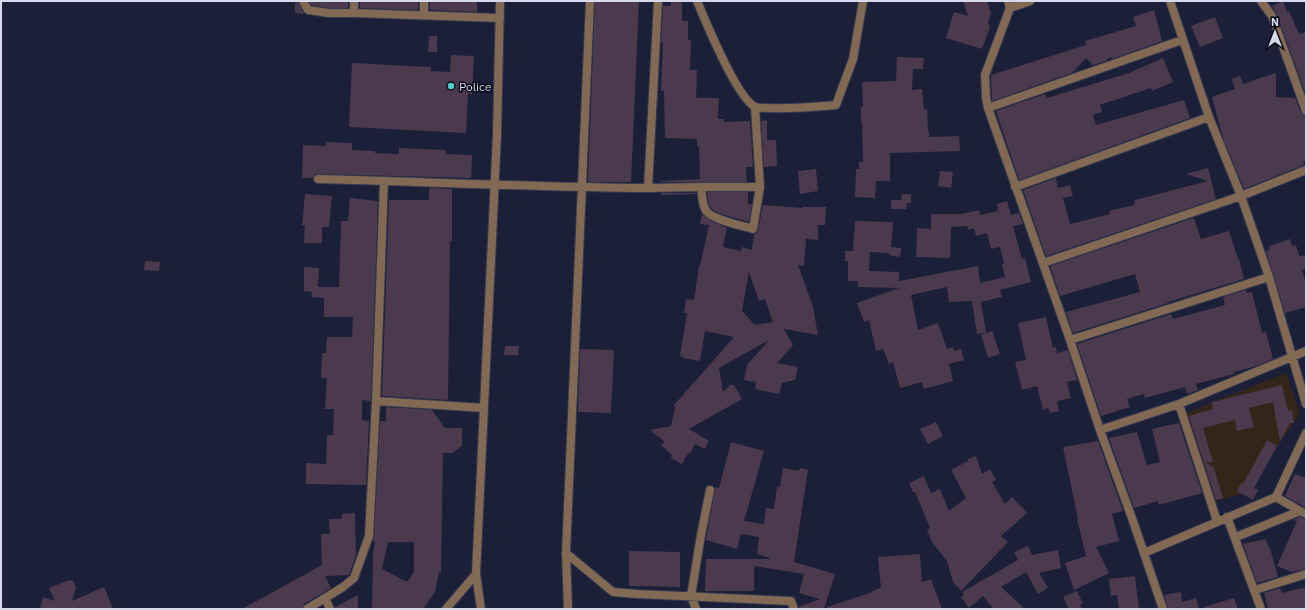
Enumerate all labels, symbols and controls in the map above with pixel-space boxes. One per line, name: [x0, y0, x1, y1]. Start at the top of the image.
north arrow: [1255, 12, 1295, 52]
text: N: [1271, 15, 1279, 29]
place label: Police: [459, 79, 492, 94]
marker: Police: [446, 81, 456, 91]

